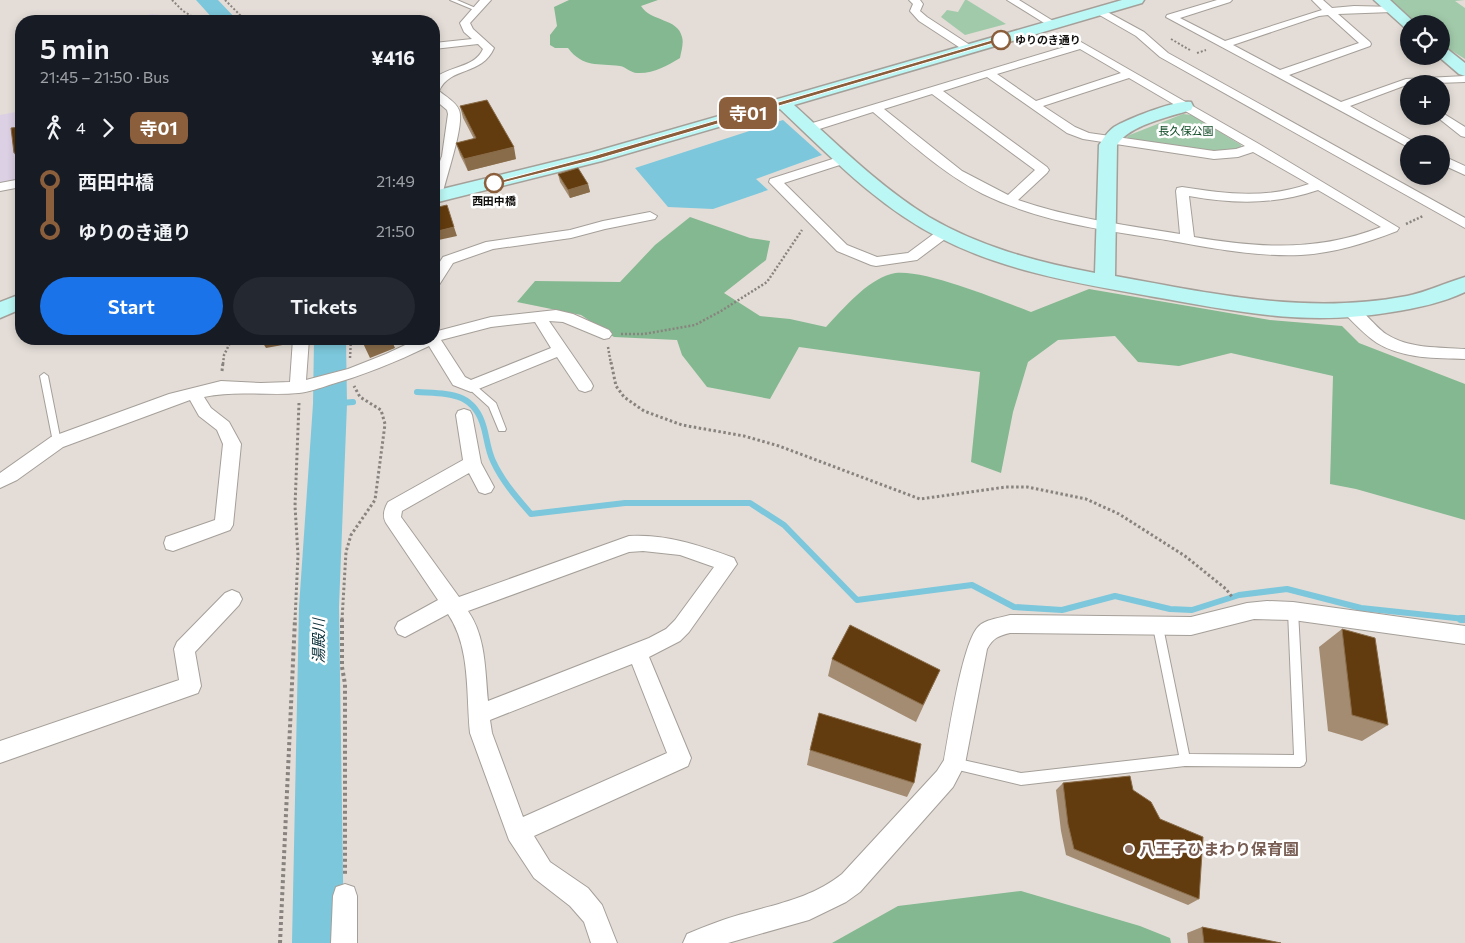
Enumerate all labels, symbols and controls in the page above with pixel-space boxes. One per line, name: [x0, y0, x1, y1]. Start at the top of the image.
map controls: [1400, 15, 1450, 185]
button: locate: [1400, 15, 1450, 65]
marker: ゆりのき通り: [991, 30, 1011, 50]
text: 5 min: [40, 31, 110, 65]
place label: ゆりのき通り: [1015, 33, 1081, 46]
text: ¥416: [371, 46, 415, 69]
text: 21:45 – 21:50 · Bus: [40, 67, 169, 86]
button: +: [1400, 75, 1450, 125]
line badge: 寺01: [719, 97, 777, 129]
text: 寺01: [729, 102, 767, 124]
icon: walk: [40, 114, 68, 142]
icon: forward: [94, 114, 122, 142]
text: 寺01: [140, 117, 178, 139]
text: 4: [76, 118, 86, 137]
park label: 長久保公園: [1159, 124, 1214, 137]
button: −: [1400, 135, 1450, 185]
text: 西田中橋: [78, 170, 154, 193]
text: 21:49: [376, 171, 415, 190]
marker: 西田中橋: [484, 173, 504, 193]
place label: 西田中橋: [472, 194, 516, 207]
text: ゆりのき通り: [78, 220, 191, 243]
text: 21:50: [376, 221, 415, 240]
button: Start: [40, 277, 223, 335]
button: Tickets: [233, 277, 415, 335]
water label: 湯殿川: [309, 617, 327, 664]
place label: 八王子ひまわり保育園: [1139, 839, 1299, 858]
marker: 八王子ひまわり保育園: [1123, 843, 1135, 855]

